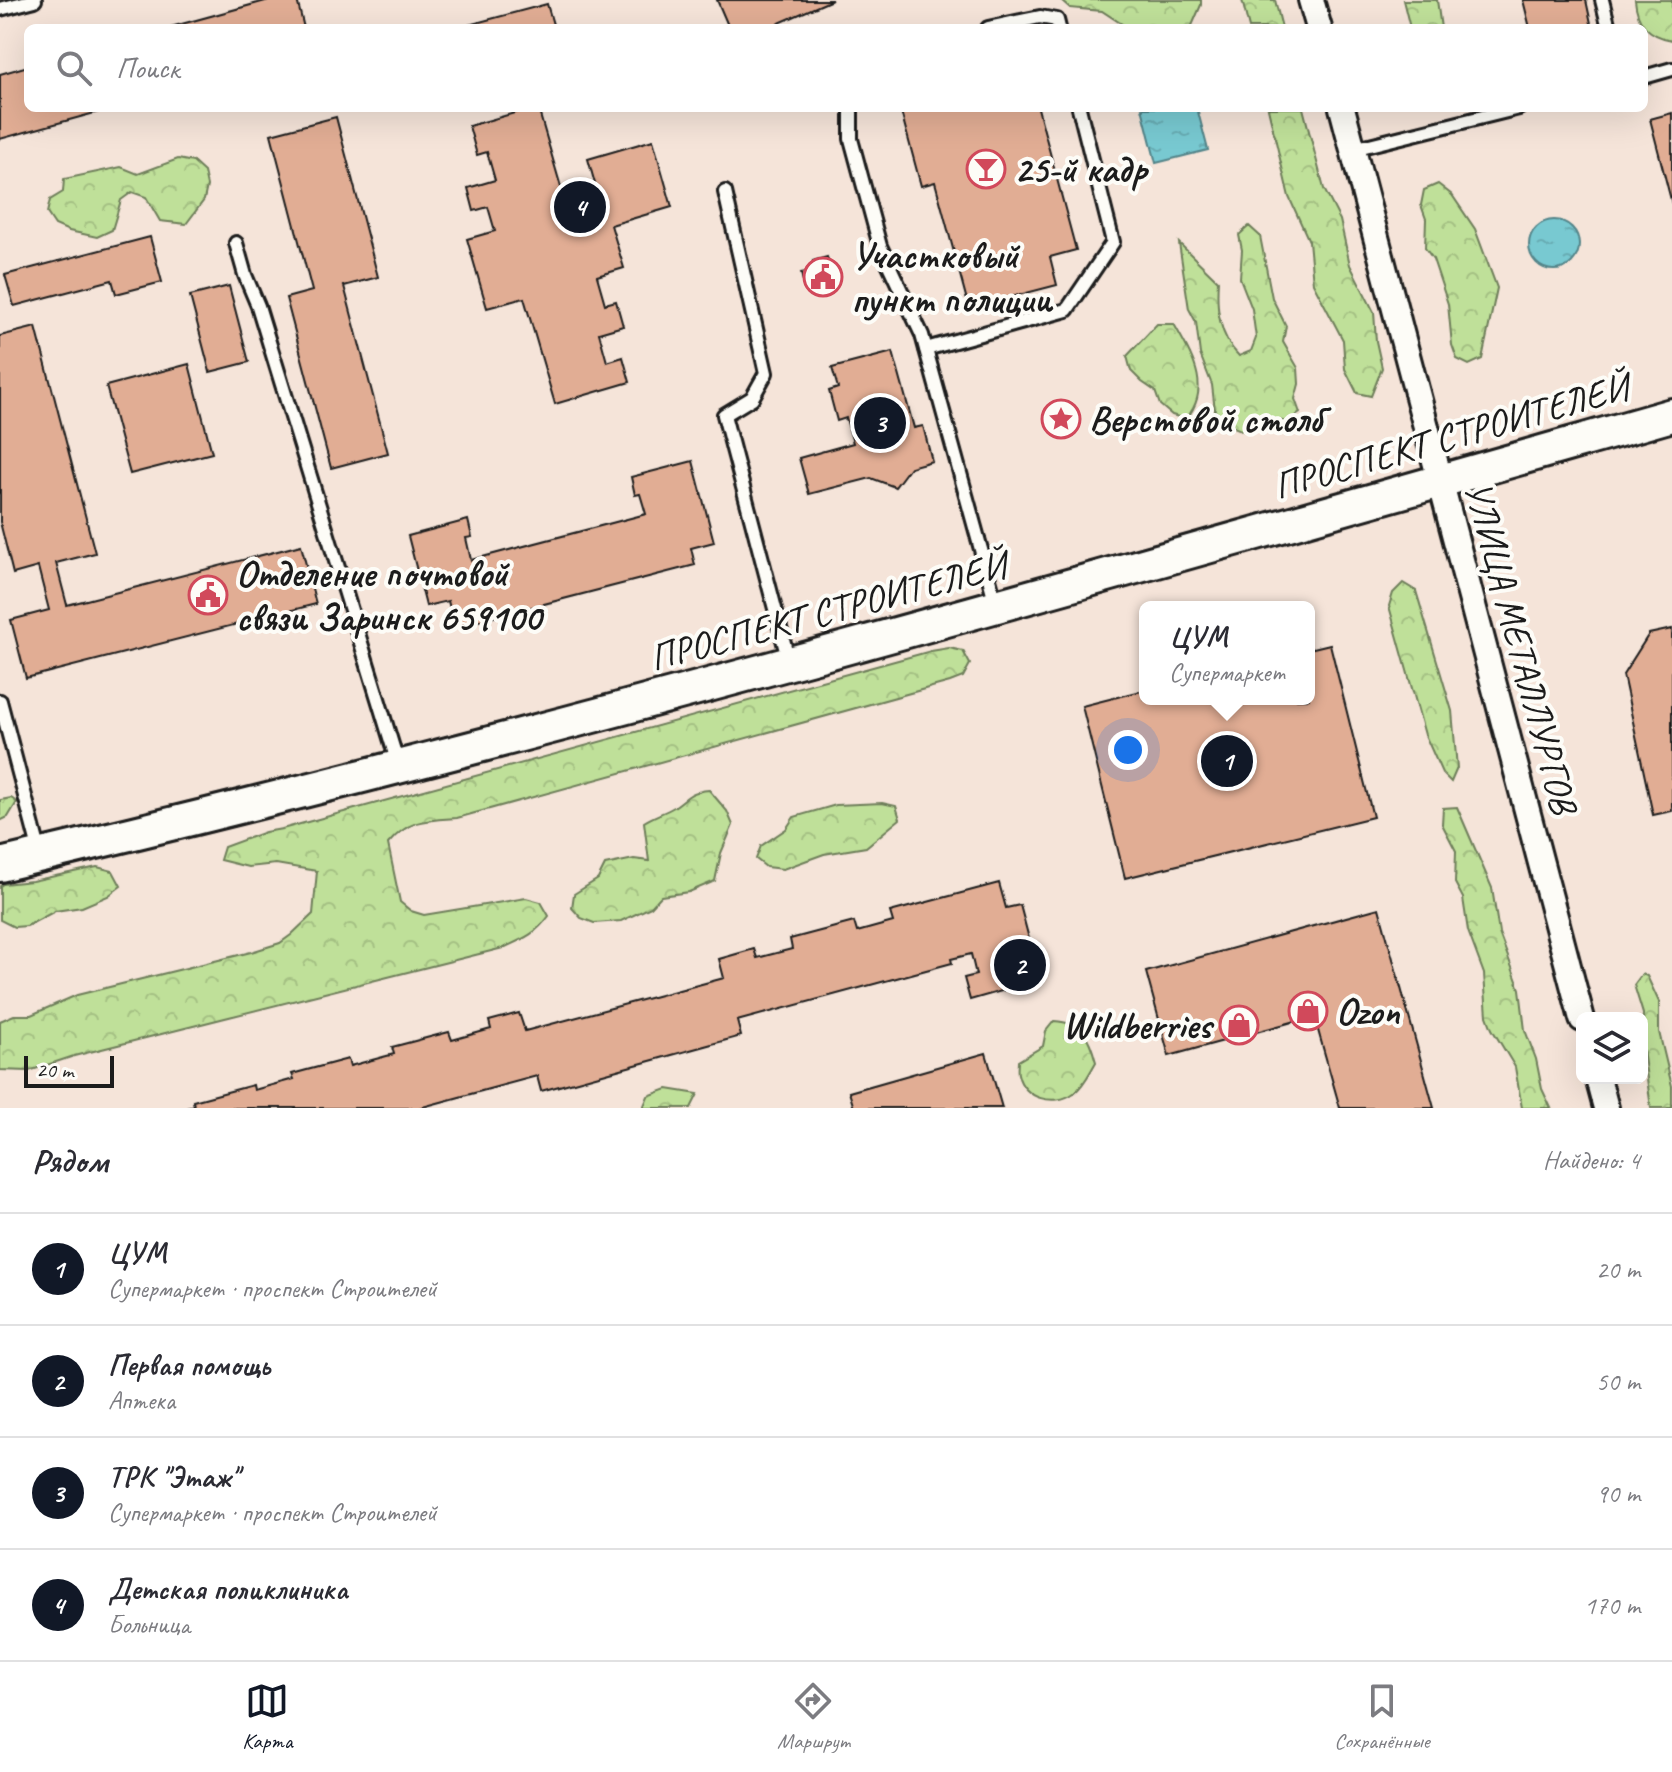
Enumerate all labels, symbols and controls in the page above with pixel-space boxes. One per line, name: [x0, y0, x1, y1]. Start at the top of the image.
search box: [24, 24, 1648, 112]
icon: search: [52, 46, 96, 90]
text: Поиск: [116, 49, 179, 87]
place label: 25-й кадр: [1014, 146, 1150, 193]
bar icon: 25-й кадр: [965, 148, 1007, 190]
pin: 4: [554, 177, 606, 237]
place label: Участковый пункт полиции: [851, 232, 1054, 323]
public building icon: Участковый пункт полиции: [802, 256, 844, 298]
street label: ПРОСПЕКТ СТРОИТЕЛЕЙ: [1268, 361, 1640, 509]
pin: 3: [854, 393, 906, 453]
place label: Верстовой столб: [1089, 396, 1332, 443]
place icon: Верстовой столб: [1040, 398, 1082, 440]
street label: УЛИЦА МЕТАЛЛУРГОВ: [1454, 476, 1589, 822]
street label: ПРОСПЕКТ СТРОИТЕЛЕЙ: [644, 539, 1017, 681]
place label: Отделение почтовой связи Заринск 659100: [236, 550, 545, 641]
public building icon: Отделение почтовой связи Заринск 659100: [187, 574, 229, 616]
popup: [1139, 601, 1315, 705]
text: ЦУМ: [1169, 618, 1228, 656]
text: Супермаркет: [1169, 656, 1285, 689]
your location: [1108, 730, 1148, 770]
pin: 1: [1201, 731, 1253, 791]
pin: 2: [994, 935, 1046, 995]
place label: Ozon: [1336, 988, 1401, 1035]
shop icon: Ozon: [1287, 990, 1329, 1032]
place label: Wildberries: [1063, 1002, 1215, 1049]
shop icon: Wildberries: [1218, 1004, 1260, 1046]
map controls: [1576, 1012, 1648, 1084]
button: layers: [1576, 1012, 1648, 1084]
scale bar: [24, 1052, 114, 1088]
text: 20 m: [36, 1056, 73, 1084]
text: Рядом: [32, 1139, 108, 1182]
text: Найдено: 4: [1543, 1144, 1640, 1177]
text: ЦУМ: [108, 1234, 167, 1272]
text: 1: [52, 1253, 64, 1286]
text: 20 m: [1596, 1253, 1640, 1286]
text: Супермаркет · проспект Строителей: [108, 1272, 437, 1305]
text: Первая помощь: [108, 1346, 270, 1384]
text: 2: [52, 1365, 64, 1398]
text: 50 m: [1596, 1365, 1640, 1398]
text: Аптека: [108, 1384, 175, 1417]
text: ТРК "Этаж": [108, 1458, 238, 1496]
text: 3: [52, 1477, 64, 1510]
text: 90 m: [1596, 1477, 1640, 1510]
text: Супермаркет · проспект Строителей: [108, 1496, 437, 1529]
text: Детская поликлиника: [108, 1570, 348, 1608]
text: 4: [52, 1589, 64, 1622]
text: 170 m: [1584, 1589, 1640, 1622]
text: Больница: [108, 1608, 190, 1641]
tab: Карта: [242, 1679, 293, 1755]
tab: Маршрут: [777, 1679, 850, 1755]
tab: Сохранённые: [1334, 1679, 1430, 1755]

